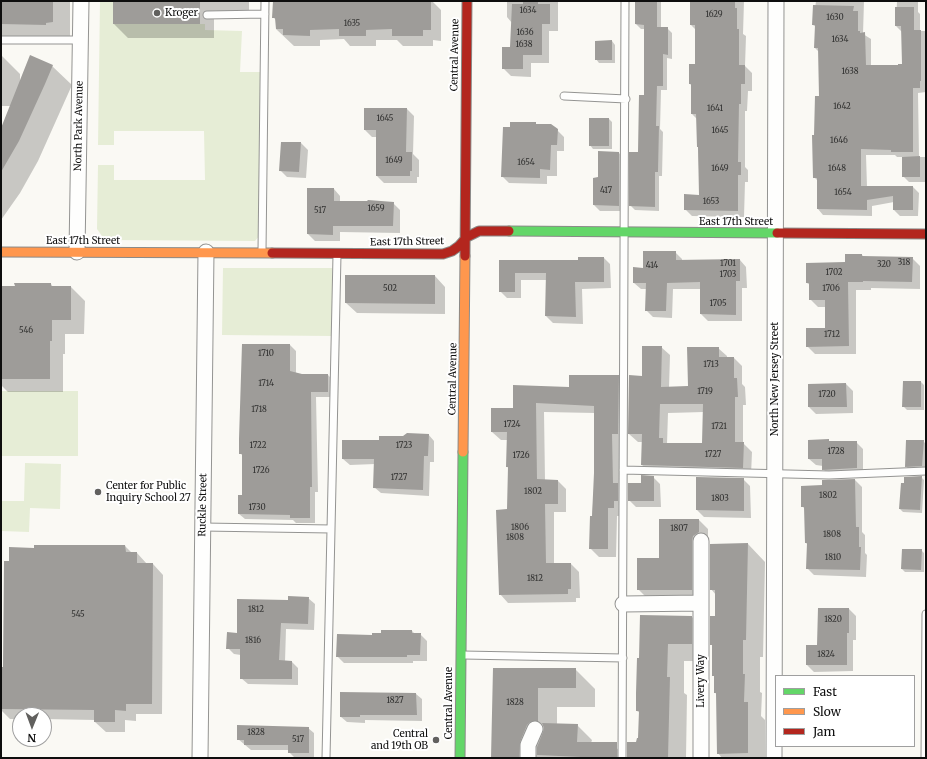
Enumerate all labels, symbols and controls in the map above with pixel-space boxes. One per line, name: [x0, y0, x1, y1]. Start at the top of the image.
house number: 1634: [519, 6, 537, 16]
place label: Kroger: [165, 7, 198, 19]
marker: Kroger: [152, 8, 162, 18]
house number: 1629: [705, 10, 723, 20]
house number: 1630: [826, 13, 844, 23]
house number: 1635: [344, 19, 360, 29]
street label: Central Avenue: [448, 19, 462, 91]
house number: 1636: [517, 28, 533, 38]
house number: 1634: [831, 35, 849, 45]
house number: 1638: [516, 40, 532, 50]
house number: 1638: [842, 67, 858, 77]
street label: North Park Avenue: [72, 81, 86, 171]
house number: 1642: [833, 102, 851, 112]
house number: 1641: [707, 104, 723, 114]
house number: 1645: [376, 114, 394, 124]
house number: 1645: [711, 126, 729, 136]
house number: 1646: [830, 136, 848, 146]
house number: 1649: [385, 156, 403, 166]
house number: 1654: [517, 158, 535, 168]
house number: 1649: [711, 164, 729, 174]
house number: 1648: [828, 164, 846, 174]
house number: 417: [600, 186, 612, 196]
house number: 1654: [834, 188, 852, 198]
house number: 1653: [703, 197, 719, 207]
house number: 1659: [367, 204, 385, 214]
house number: 517: [314, 206, 326, 216]
street label: East 17th Street: [699, 216, 773, 228]
street label: East 17th Street: [46, 235, 120, 247]
street label: East 17th Street: [370, 235, 444, 249]
house number: 318: [898, 258, 910, 268]
house number: 1701: [720, 259, 736, 269]
house number: 320: [877, 260, 891, 270]
house number: 414: [646, 261, 658, 271]
house number: 1702: [825, 268, 843, 278]
house number: 1703: [720, 270, 736, 280]
house number: 502: [383, 284, 397, 294]
house number: 1706: [822, 284, 840, 294]
house number: 1705: [709, 299, 727, 309]
street label: North New Jersey Street: [769, 322, 781, 436]
house number: 546: [19, 326, 33, 336]
house number: 1712: [824, 330, 840, 340]
street label: Central Avenue: [446, 343, 460, 415]
house number: 1710: [258, 349, 274, 359]
house number: 1713: [703, 360, 719, 370]
house number: 1714: [258, 379, 274, 389]
house number: 1719: [697, 387, 713, 397]
house number: 1720: [818, 390, 836, 400]
house number: 1718: [251, 405, 267, 415]
house number: 1724: [503, 420, 521, 430]
house number: 1721: [711, 422, 727, 432]
house number: 1722: [250, 441, 266, 451]
house number: 1723: [396, 441, 412, 451]
house number: 1728: [827, 447, 845, 457]
house number: 1727: [705, 450, 721, 460]
house number: 1726: [513, 451, 529, 461]
house number: 1726: [253, 466, 269, 476]
street label: Ruckle Street: [196, 473, 210, 537]
house number: 1727: [391, 473, 407, 483]
place label: Center for Public Inquiry School 27: [106, 480, 191, 504]
marker: Center for Public Inquiry School 27: [93, 487, 103, 497]
house number: 1802: [524, 487, 542, 497]
house number: 1802: [819, 491, 837, 501]
house number: 1803: [711, 494, 729, 504]
house number: 1730: [248, 503, 266, 513]
house number: 1806: [511, 523, 529, 533]
house number: 1807: [670, 524, 688, 534]
house number: 1808: [823, 530, 841, 540]
house number: 1808: [506, 533, 524, 543]
house number: 1810: [825, 553, 841, 563]
house number: 1812: [527, 574, 543, 584]
house number: 1812: [248, 605, 264, 615]
house number: 545: [71, 610, 85, 620]
house number: 1820: [824, 615, 842, 625]
house number: 1816: [245, 636, 261, 646]
house number: 1824: [817, 650, 835, 660]
street label: Livery Way: [695, 654, 707, 708]
street label: Central Avenue: [443, 667, 455, 739]
legend: [775, 675, 915, 747]
text: Fast: [813, 684, 837, 699]
house number: 1827: [386, 696, 404, 706]
house number: 1828: [506, 698, 524, 708]
text: Slow: [813, 704, 841, 719]
north arrow: [12, 707, 52, 747]
text: Jam: [813, 724, 835, 739]
house number: 1828: [247, 728, 265, 738]
place label: Central and 19th OB: [371, 728, 428, 752]
text: N: [27, 731, 36, 745]
house number: 517: [292, 735, 304, 745]
marker: Central and 19th OB: [431, 735, 441, 745]

